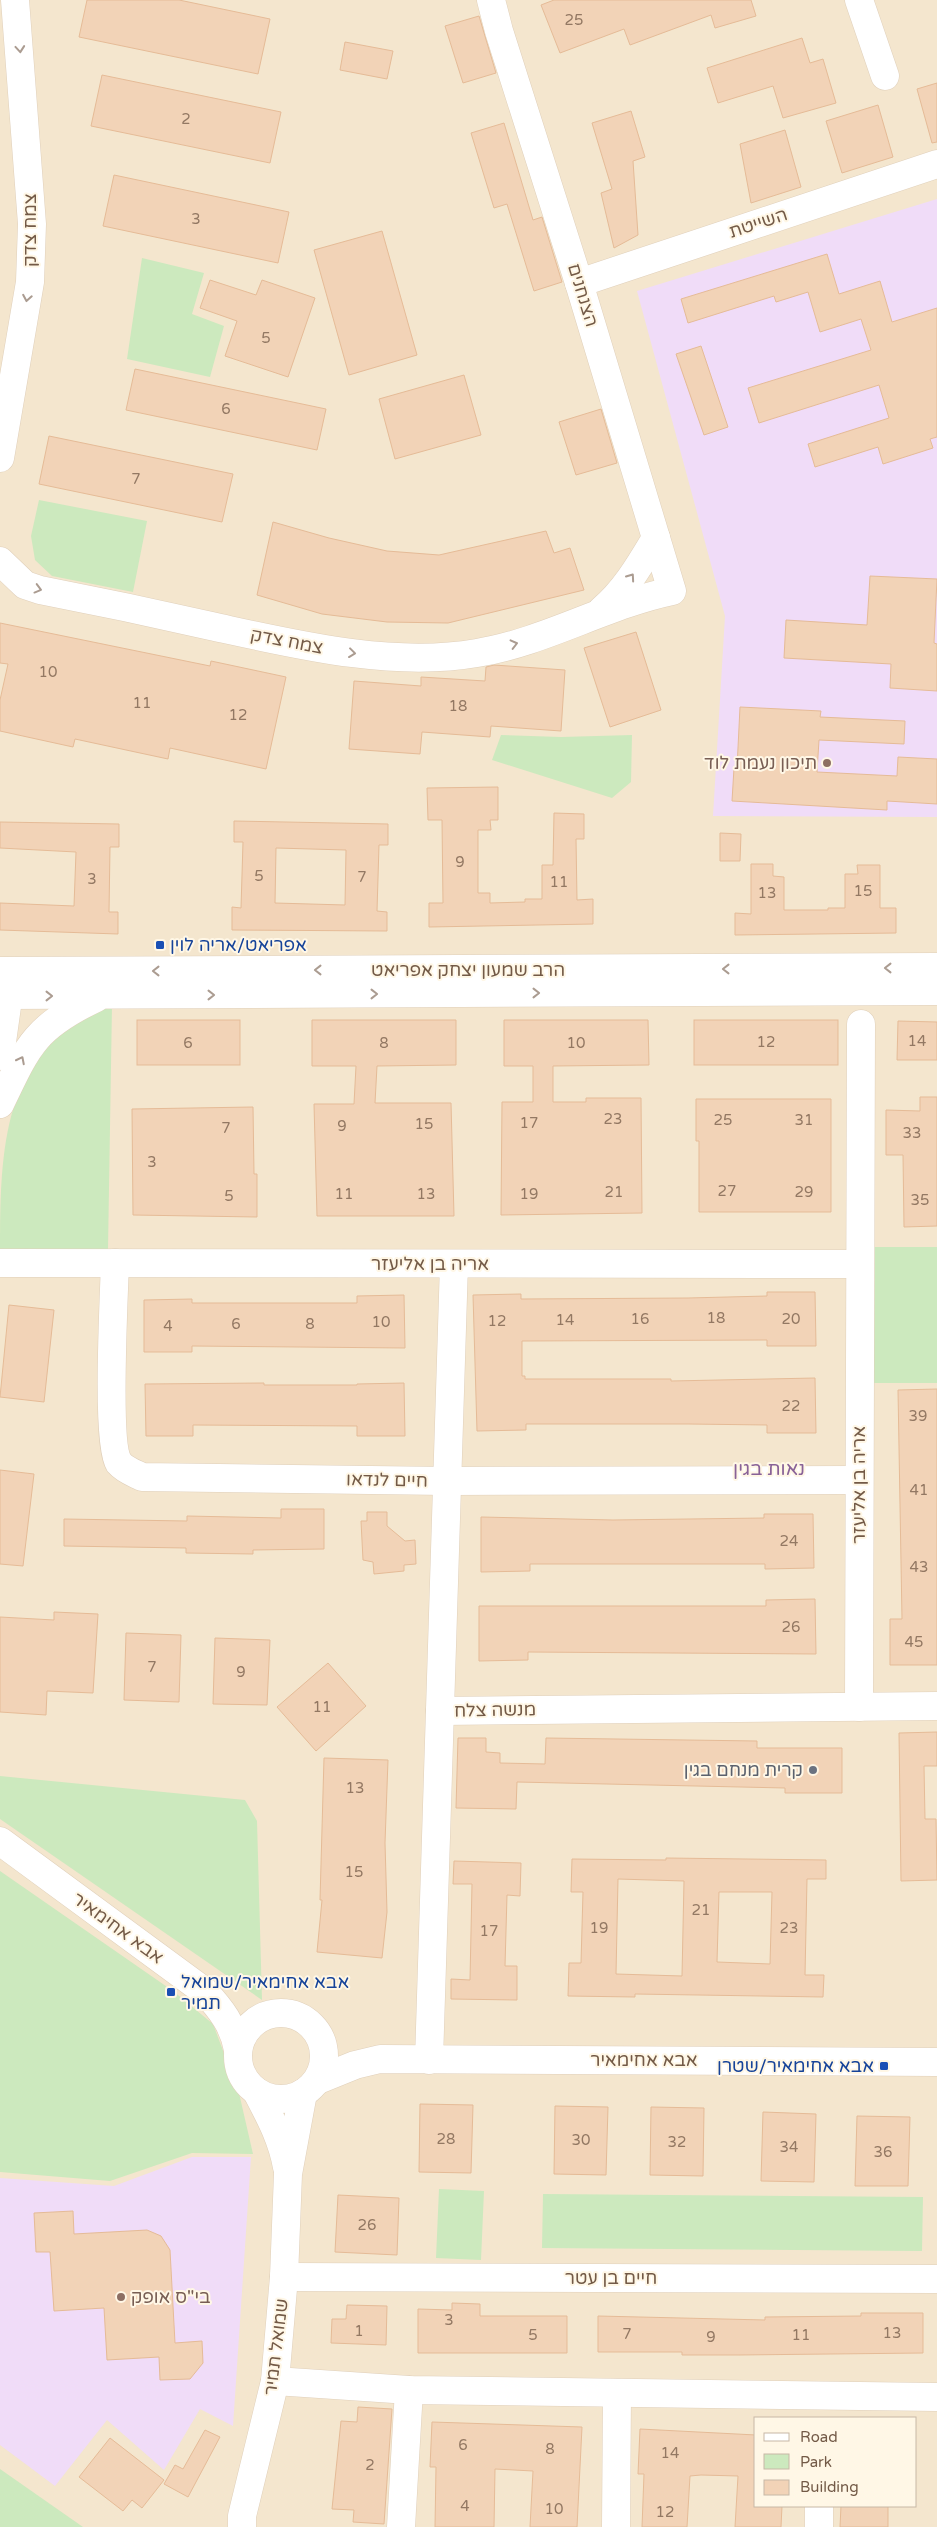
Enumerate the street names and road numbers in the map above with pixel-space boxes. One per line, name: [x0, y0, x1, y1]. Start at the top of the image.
street label: צמח צדק: [19, 193, 41, 267]
street label: השייטת: [726, 203, 790, 243]
street label: הצנחנים: [563, 261, 603, 329]
street label: צמח צדק: [249, 623, 325, 659]
street label: הרב שמעון יצחק אפריאט: [371, 959, 565, 981]
street label: אריה בן אליעזר: [371, 1253, 489, 1275]
street label: אריה בן אליעזר: [848, 1426, 870, 1544]
street label: חיים לנדאו: [346, 1468, 428, 1492]
street label: מנשה צלח: [454, 1698, 536, 1722]
street label: אבא אחימאיר: [68, 1888, 168, 1968]
street label: אבא אחימאיר: [590, 2049, 698, 2071]
street label: חיים בן עטר: [565, 2267, 657, 2289]
street label: שמואל תמיר: [259, 2297, 293, 2397]

